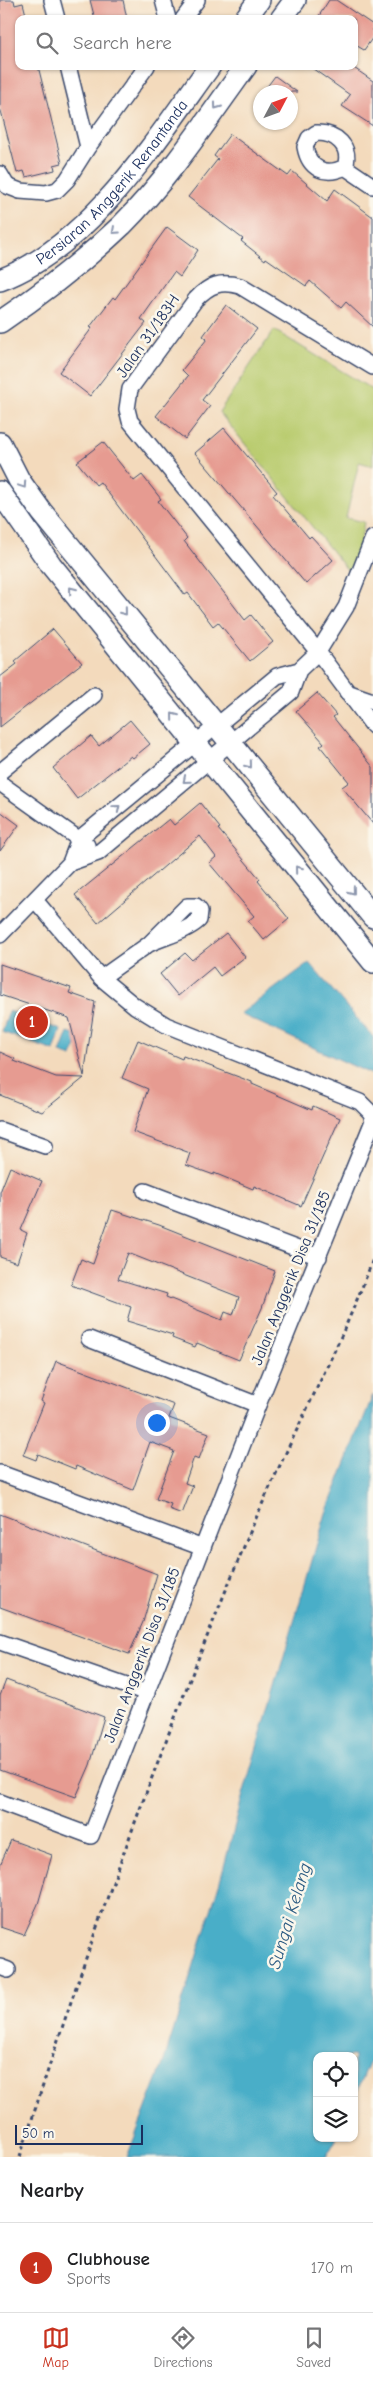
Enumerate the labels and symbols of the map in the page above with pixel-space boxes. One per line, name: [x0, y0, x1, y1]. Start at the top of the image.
north arrow: [253, 85, 298, 130]
street label: Persiaran Anggerik Renantanda: [33, 97, 192, 269]
one-way arrow: [214, 100, 224, 109]
one-way arrow: [111, 225, 120, 234]
street label: Jalan 31/183H: [113, 291, 183, 381]
one-way arrow: [17, 480, 26, 489]
one-way arrow: [68, 586, 77, 595]
one-way arrow: [119, 607, 128, 616]
one-way arrow: [171, 713, 179, 722]
one-way arrow: [244, 760, 253, 769]
one-way arrow: [183, 774, 192, 782]
one-way arrow: [111, 805, 120, 814]
one-way arrow: [295, 866, 304, 875]
one-way arrow: [346, 886, 355, 895]
pin: 1: [16, 1003, 48, 1041]
street label: Jalan Anggerik Disa 31/185: [248, 1188, 334, 1368]
your location: [144, 1410, 170, 1436]
street label: Jalan Anggerik Disa 31/185: [100, 1565, 184, 1745]
water label: Sungai Kelang: [264, 1860, 316, 1972]
scale bar: [15, 2122, 142, 2145]

